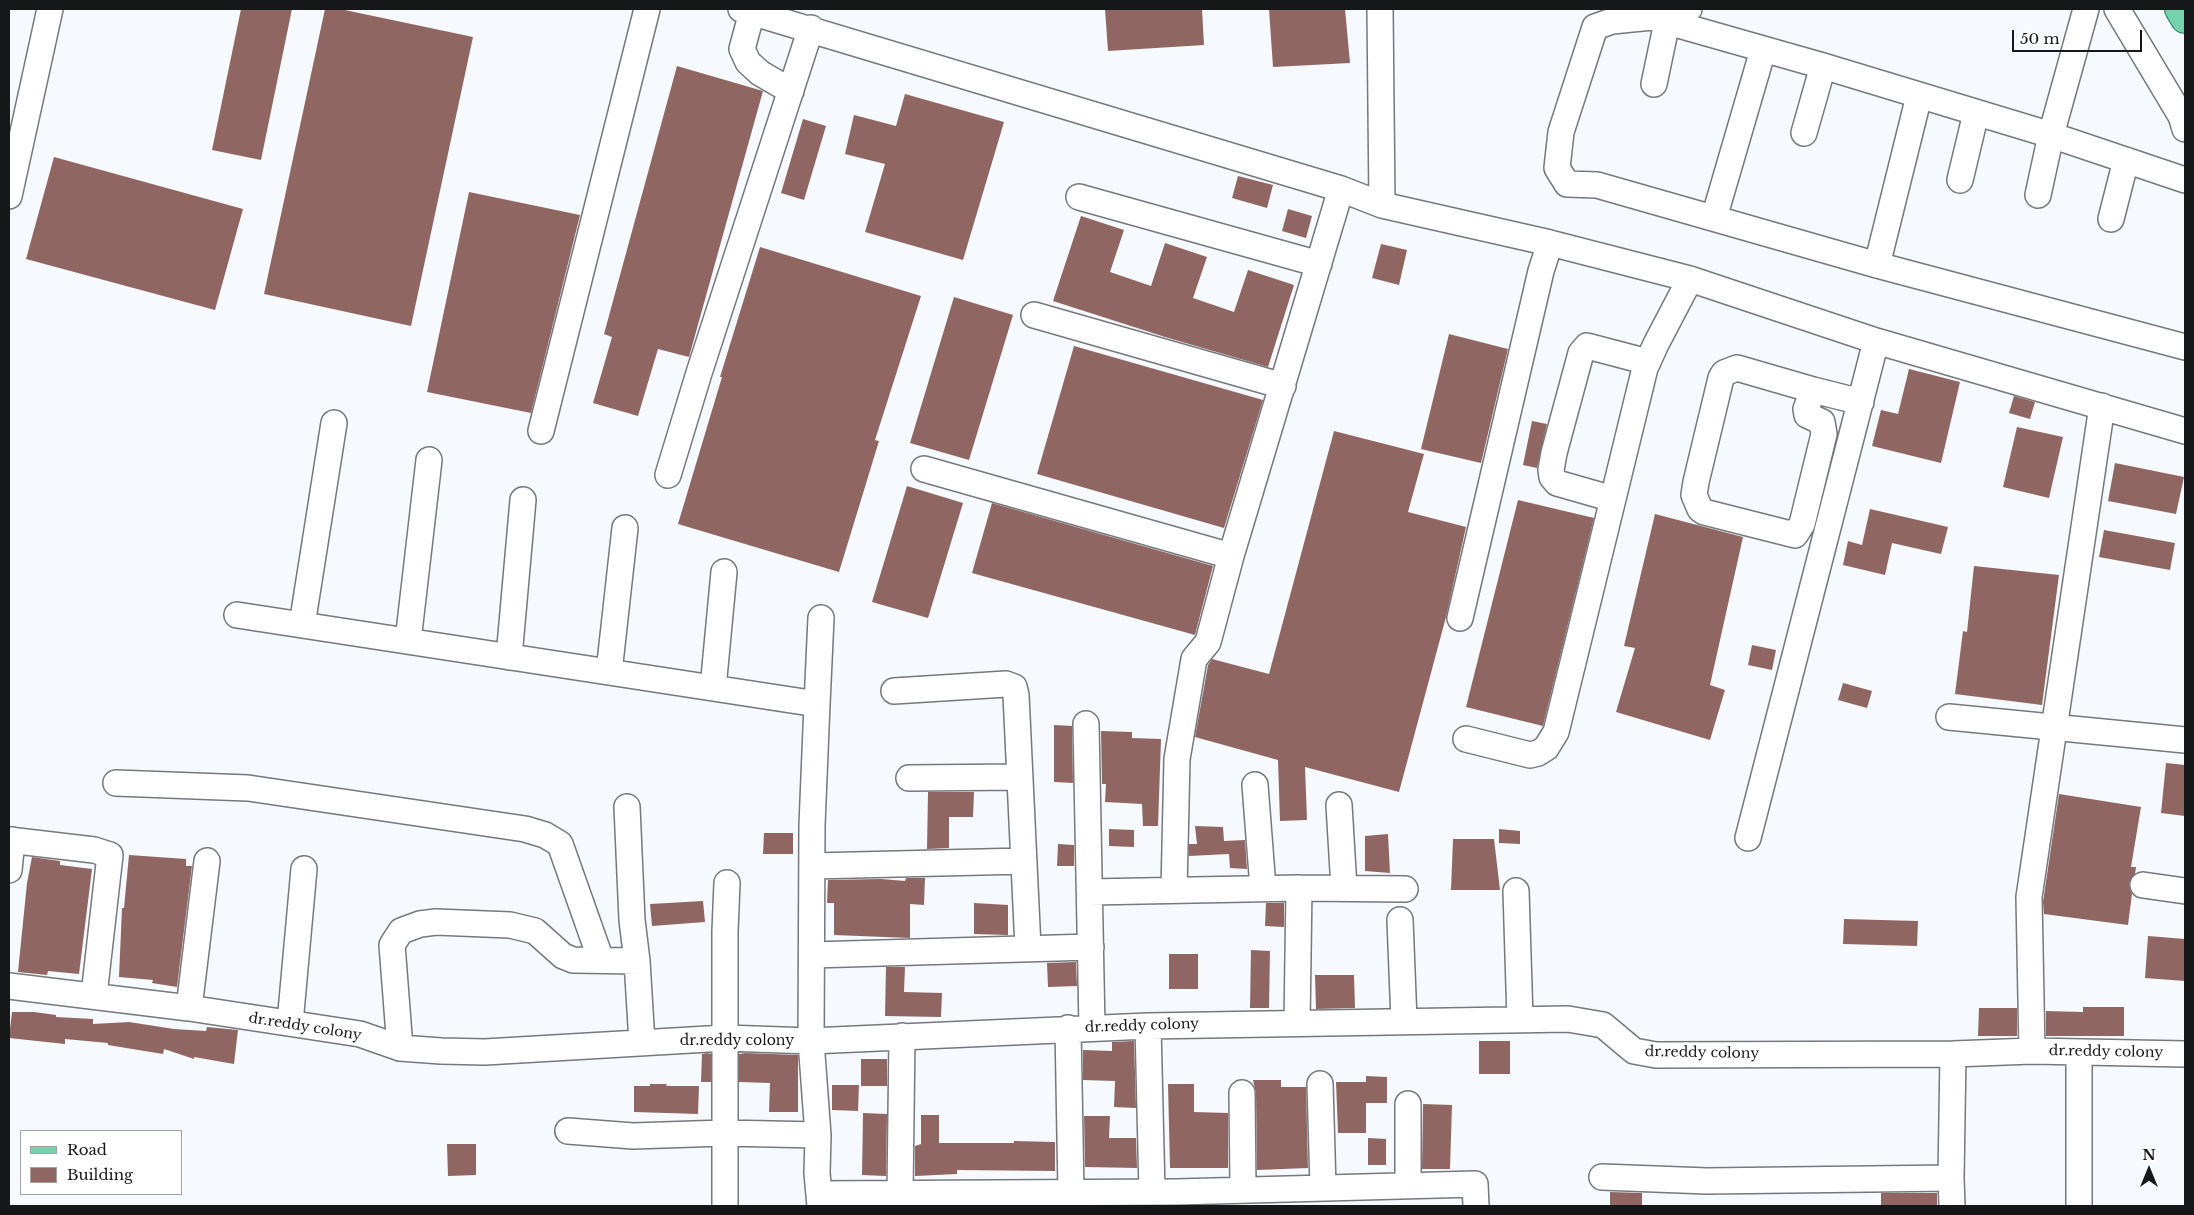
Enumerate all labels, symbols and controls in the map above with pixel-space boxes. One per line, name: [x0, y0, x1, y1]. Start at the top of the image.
scale bar: [2014, 20, 2144, 52]
text: 50 m: [2020, 29, 2060, 48]
street label: dr.reddy colony: [247, 1010, 363, 1044]
street label: dr.reddy colony: [1085, 1016, 1199, 1036]
street label: dr.reddy colony: [680, 1033, 794, 1049]
street label: dr.reddy colony: [2049, 1043, 2163, 1061]
street label: dr.reddy colony: [1645, 1044, 1759, 1062]
legend: [20, 1130, 182, 1195]
text: Road: [67, 1140, 107, 1159]
north arrow: [2124, 1145, 2174, 1195]
text: N: [2142, 1146, 2156, 1164]
text: Building: [67, 1165, 133, 1184]

